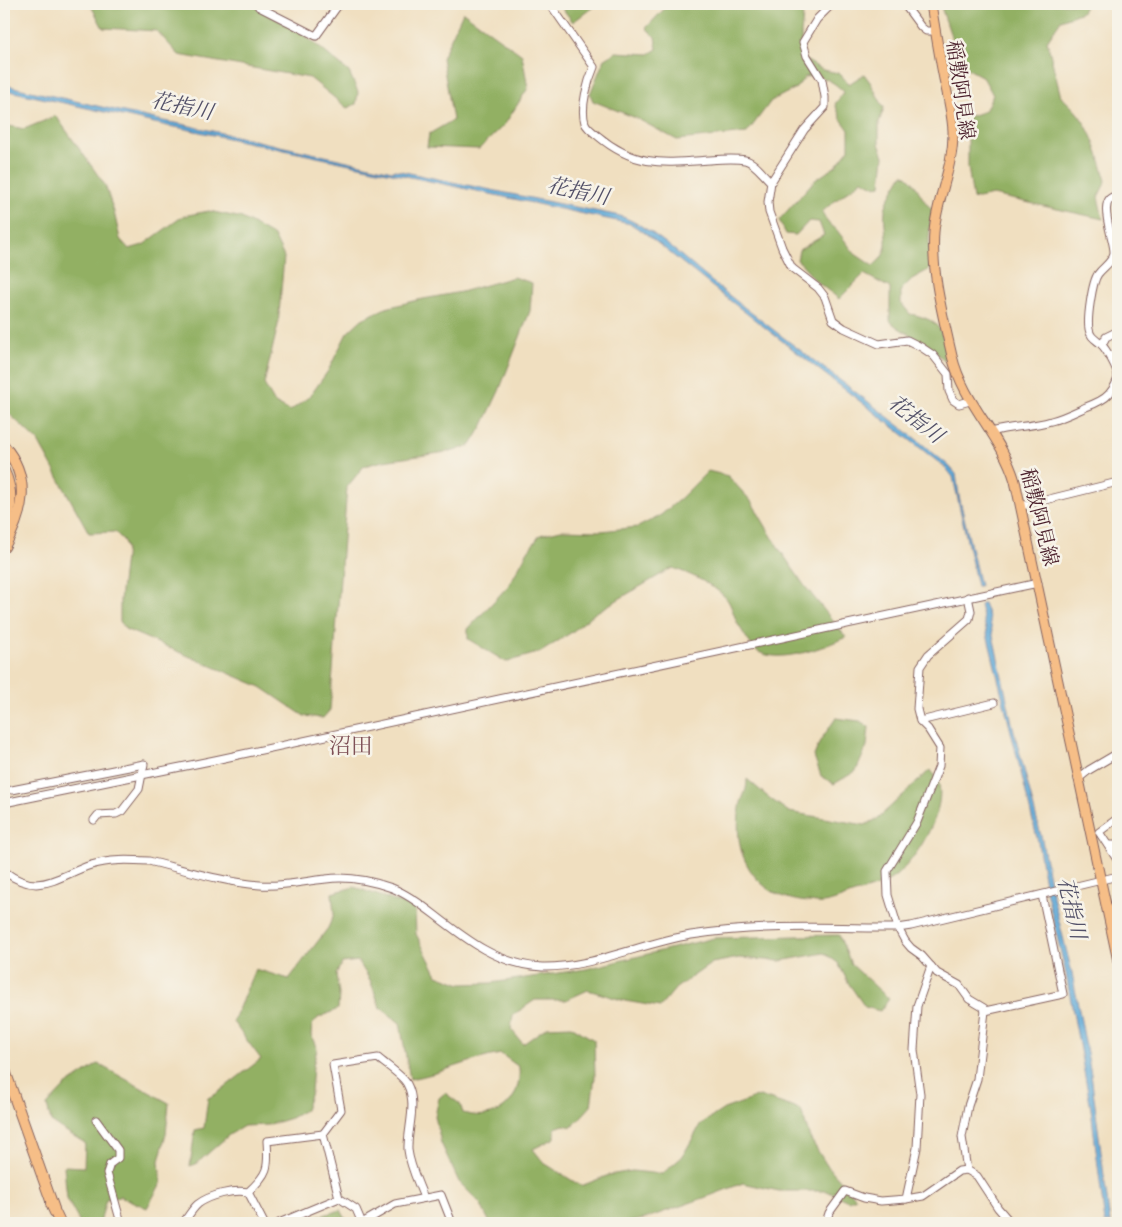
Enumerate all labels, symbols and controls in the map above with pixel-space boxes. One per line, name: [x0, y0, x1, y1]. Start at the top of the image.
street label: 稲敷阿見線: [941, 39, 981, 141]
water label: 花指川: [148, 86, 218, 126]
water label: 花指川: [544, 171, 614, 211]
water label: 花指川: [883, 389, 951, 450]
street label: 稲敷阿見線: [1015, 465, 1065, 569]
district label: 沼田: [329, 731, 373, 760]
water label: 花指川: [1052, 874, 1093, 944]

